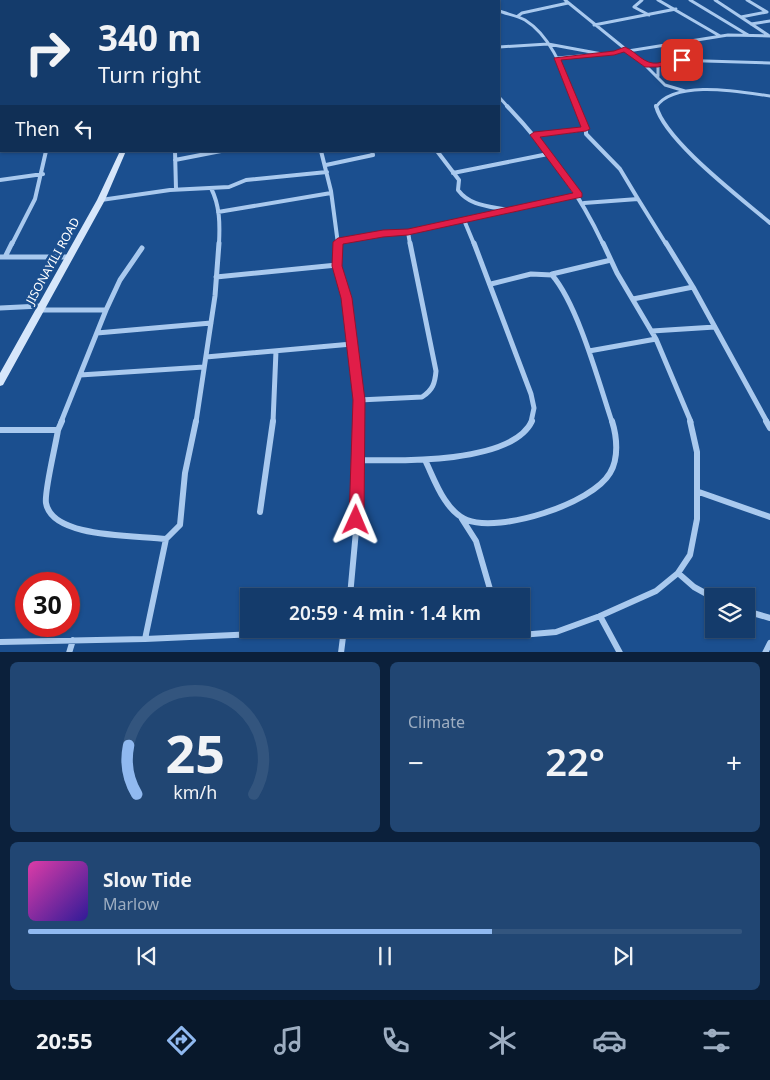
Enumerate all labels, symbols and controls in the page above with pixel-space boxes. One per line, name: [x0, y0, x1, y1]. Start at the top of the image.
text: 340 m: [98, 14, 201, 61]
icon: right: [15, 20, 80, 85]
pin: [661, 39, 703, 81]
icon: arrive: [668, 46, 696, 74]
text: Turn right: [98, 59, 201, 89]
icon: left: [70, 115, 98, 143]
text: Then: [15, 116, 60, 142]
street label: JISONAYILI ROAD: [21, 214, 84, 308]
position arrow: [329, 493, 381, 545]
speed limit sign: 30: [15, 572, 80, 637]
map controls: [705, 588, 755, 638]
button: layers: [705, 588, 755, 638]
text: 20:59 · 4 min · 1.4 km: [289, 600, 481, 626]
text: Climate: [408, 711, 465, 733]
text: 25: [165, 717, 225, 788]
text: 22°: [545, 735, 605, 787]
text: −: [408, 743, 424, 781]
text: +: [726, 743, 742, 781]
text: km/h: [173, 780, 217, 804]
text: Slow Tide: [103, 867, 192, 893]
text: Marlow: [103, 893, 159, 915]
icon: previous: [133, 942, 161, 970]
icon: pause: [371, 942, 399, 970]
icon: next: [609, 942, 637, 970]
icon: directions: [164, 1023, 199, 1058]
icon: music: [271, 1023, 306, 1058]
icon: phone: [378, 1023, 413, 1058]
icon: climate: [485, 1023, 520, 1058]
icon: car: [592, 1023, 627, 1058]
icon: filters: [699, 1023, 734, 1058]
text: 20:55: [36, 1025, 92, 1055]

